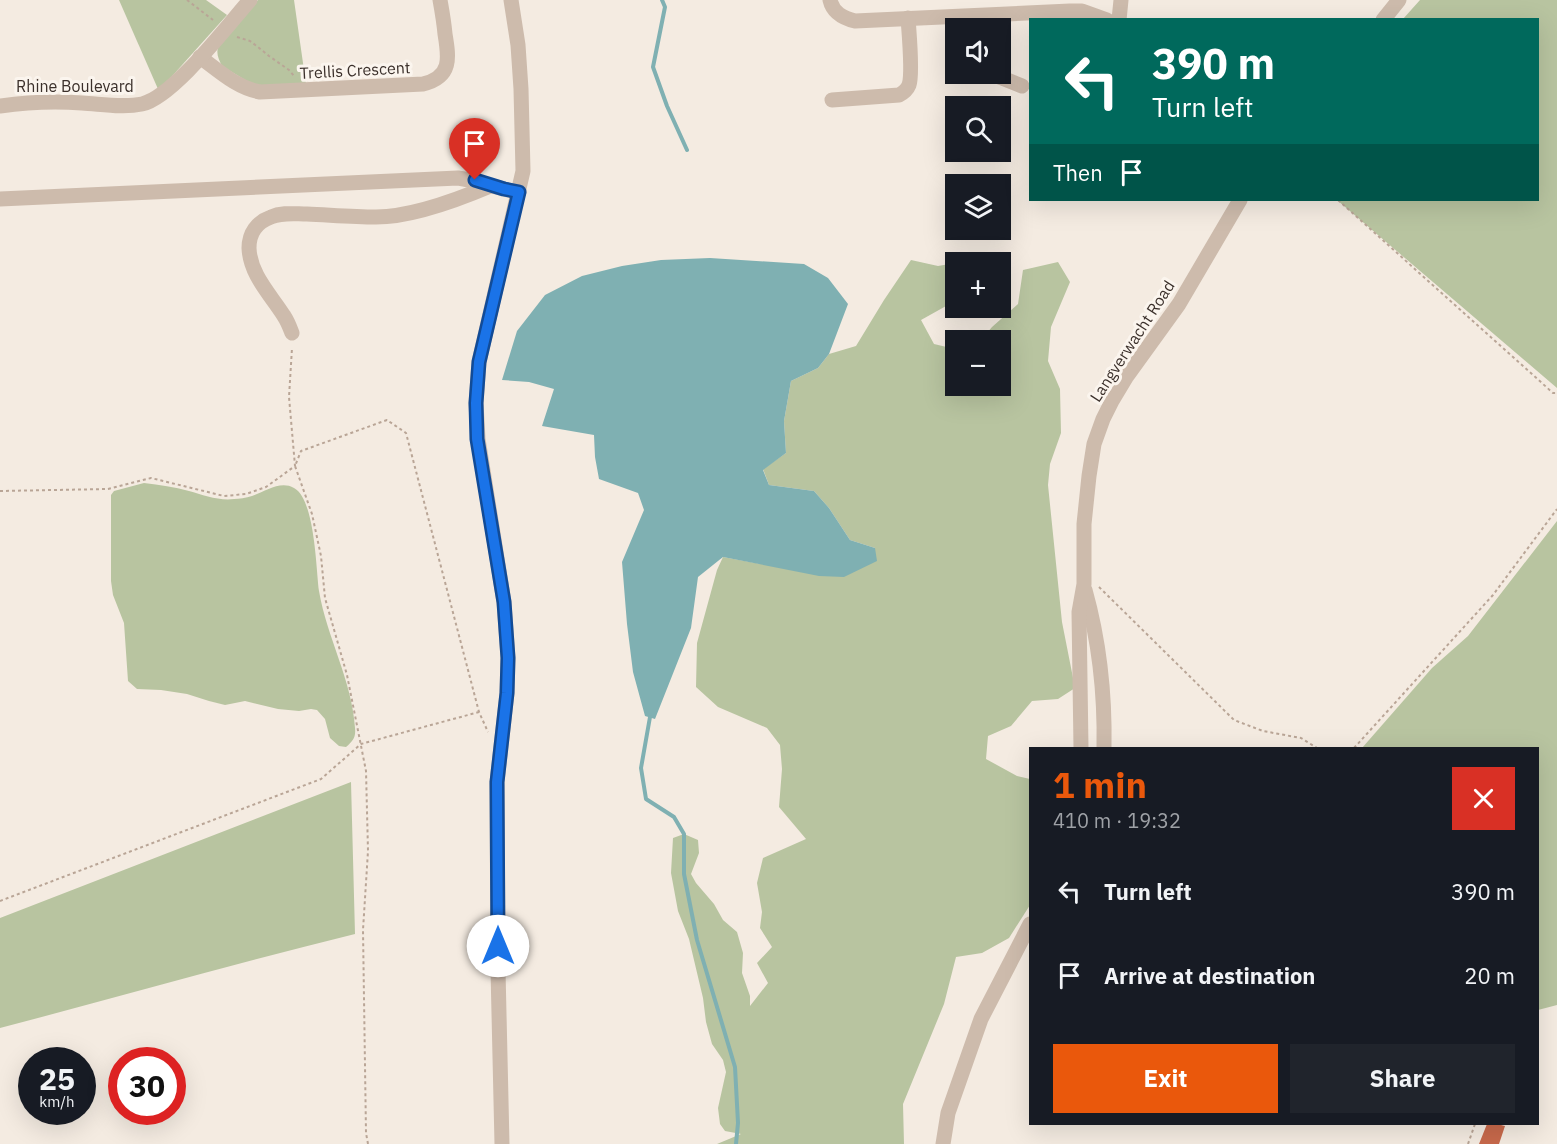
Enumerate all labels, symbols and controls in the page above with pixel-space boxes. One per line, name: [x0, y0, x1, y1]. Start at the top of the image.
map controls: [945, 18, 1011, 396]
button: sound: [945, 18, 1011, 84]
text: 390 m: [1152, 36, 1275, 91]
icon: left: [1053, 42, 1131, 120]
street label: Trellis Crescent: [299, 57, 411, 83]
street label: Rhine Boulevard: [16, 76, 134, 96]
text: Turn left: [1152, 89, 1253, 124]
button: search: [945, 96, 1011, 162]
pin: [449, 118, 500, 180]
icon: arrive: [458, 127, 491, 160]
icon: arrive: [1115, 156, 1148, 189]
text: Then: [1053, 158, 1103, 187]
button: layers: [945, 174, 1011, 240]
button: +: [945, 252, 1011, 318]
street label: Langverwacht Road: [1085, 277, 1179, 405]
button: −: [945, 330, 1011, 396]
text: 1 min: [1053, 761, 1147, 808]
button: close: [1452, 767, 1515, 830]
text: 410 m · 19:32: [1053, 807, 1181, 834]
icon: left: [1053, 875, 1086, 908]
text: Turn left: [1104, 877, 1192, 906]
text: 390 m: [1451, 877, 1515, 906]
position arrow: [466, 914, 530, 978]
icon: arrive: [1053, 959, 1086, 992]
text: Arrive at destination: [1104, 961, 1315, 990]
text: 20 m: [1464, 961, 1515, 990]
button: Exit: [1053, 1044, 1278, 1113]
button: Share: [1290, 1044, 1515, 1113]
speed limit sign: 30: [108, 1047, 186, 1125]
text: 25: [39, 1059, 75, 1098]
text: km/h: [39, 1092, 75, 1111]

